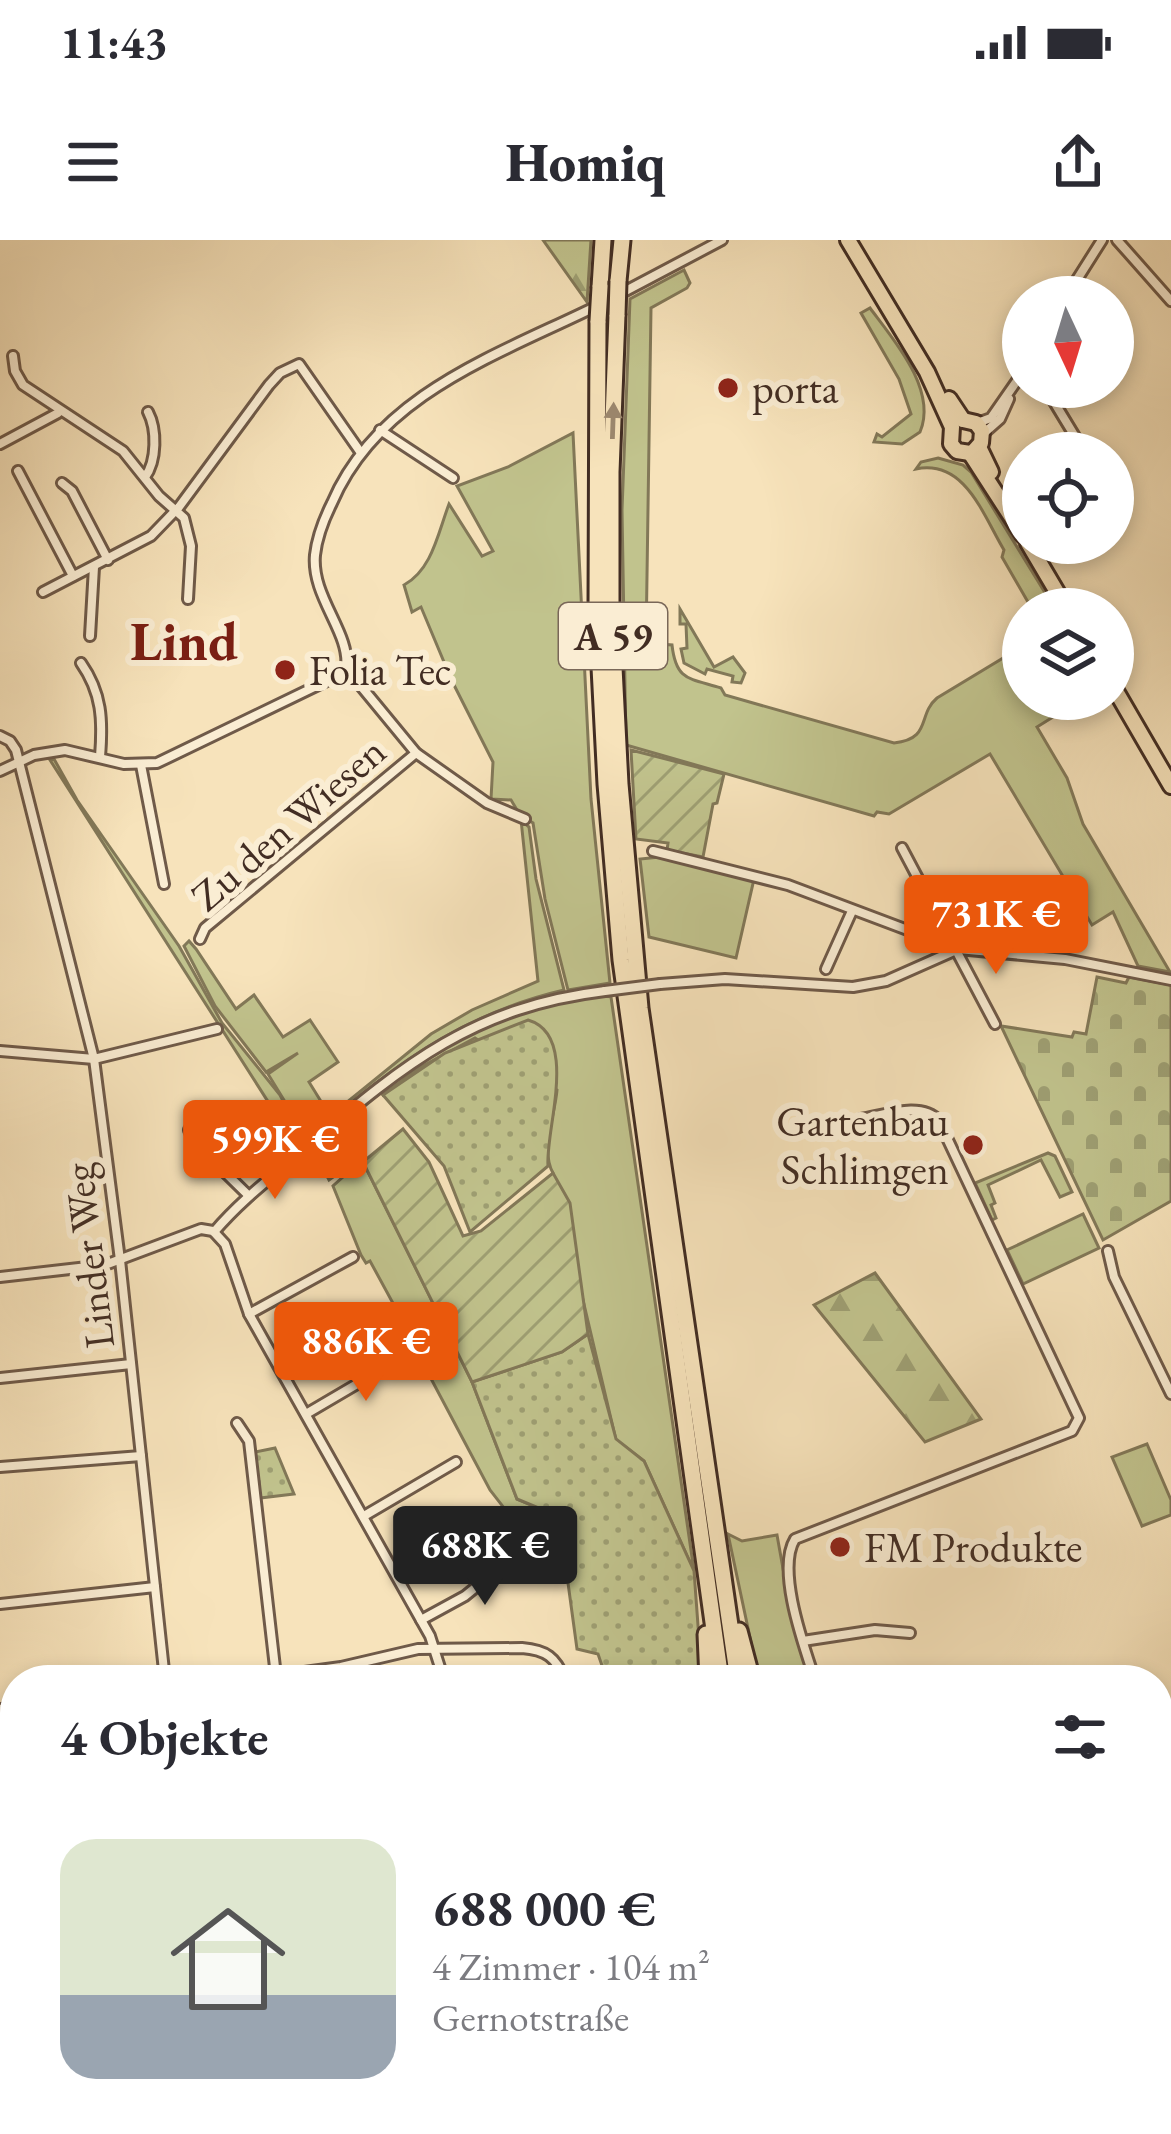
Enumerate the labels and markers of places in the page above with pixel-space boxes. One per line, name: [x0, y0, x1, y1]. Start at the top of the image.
place label: porta: [752, 361, 839, 416]
marker: porta: [715, 375, 741, 401]
place label: Folia Tec: [309, 643, 452, 698]
marker: Folia Tec: [272, 657, 298, 683]
pin: 731K €: [898, 875, 1094, 977]
place label: Gartenbau Schlimgen: [776, 1094, 949, 1197]
pin: 599K €: [177, 1100, 373, 1202]
marker: Gartenbau Schlimgen: [960, 1132, 986, 1158]
pin: 886K €: [268, 1302, 464, 1404]
pin: 688K €: [387, 1506, 583, 1608]
place label: FM Produkte: [864, 1520, 1082, 1575]
marker: FM Produkte: [827, 1534, 853, 1560]

